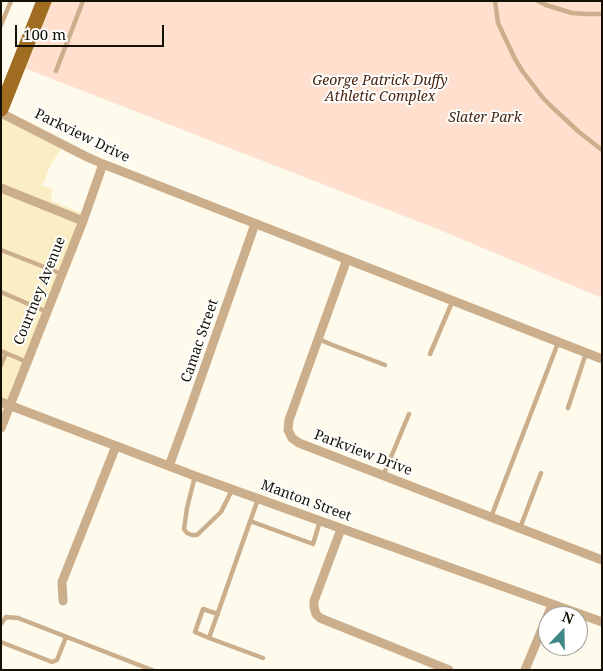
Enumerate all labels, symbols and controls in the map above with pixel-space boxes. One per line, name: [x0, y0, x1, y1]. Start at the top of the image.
scale bar: [18, 15, 166, 47]
text: 100 m: [23, 24, 66, 44]
park label: George Patrick Duffy Athletic Complex: [312, 73, 448, 105]
street label: Parkview Drive: [32, 106, 132, 166]
park label: Slater Park: [448, 110, 522, 126]
street label: Courtney Avenue: [11, 234, 69, 348]
street label: Camac Street: [178, 297, 222, 385]
street label: Parkview Drive: [312, 427, 414, 479]
street label: Manton Street: [259, 477, 353, 525]
north arrow: [538, 606, 588, 656]
text: N: [560, 607, 577, 628]

